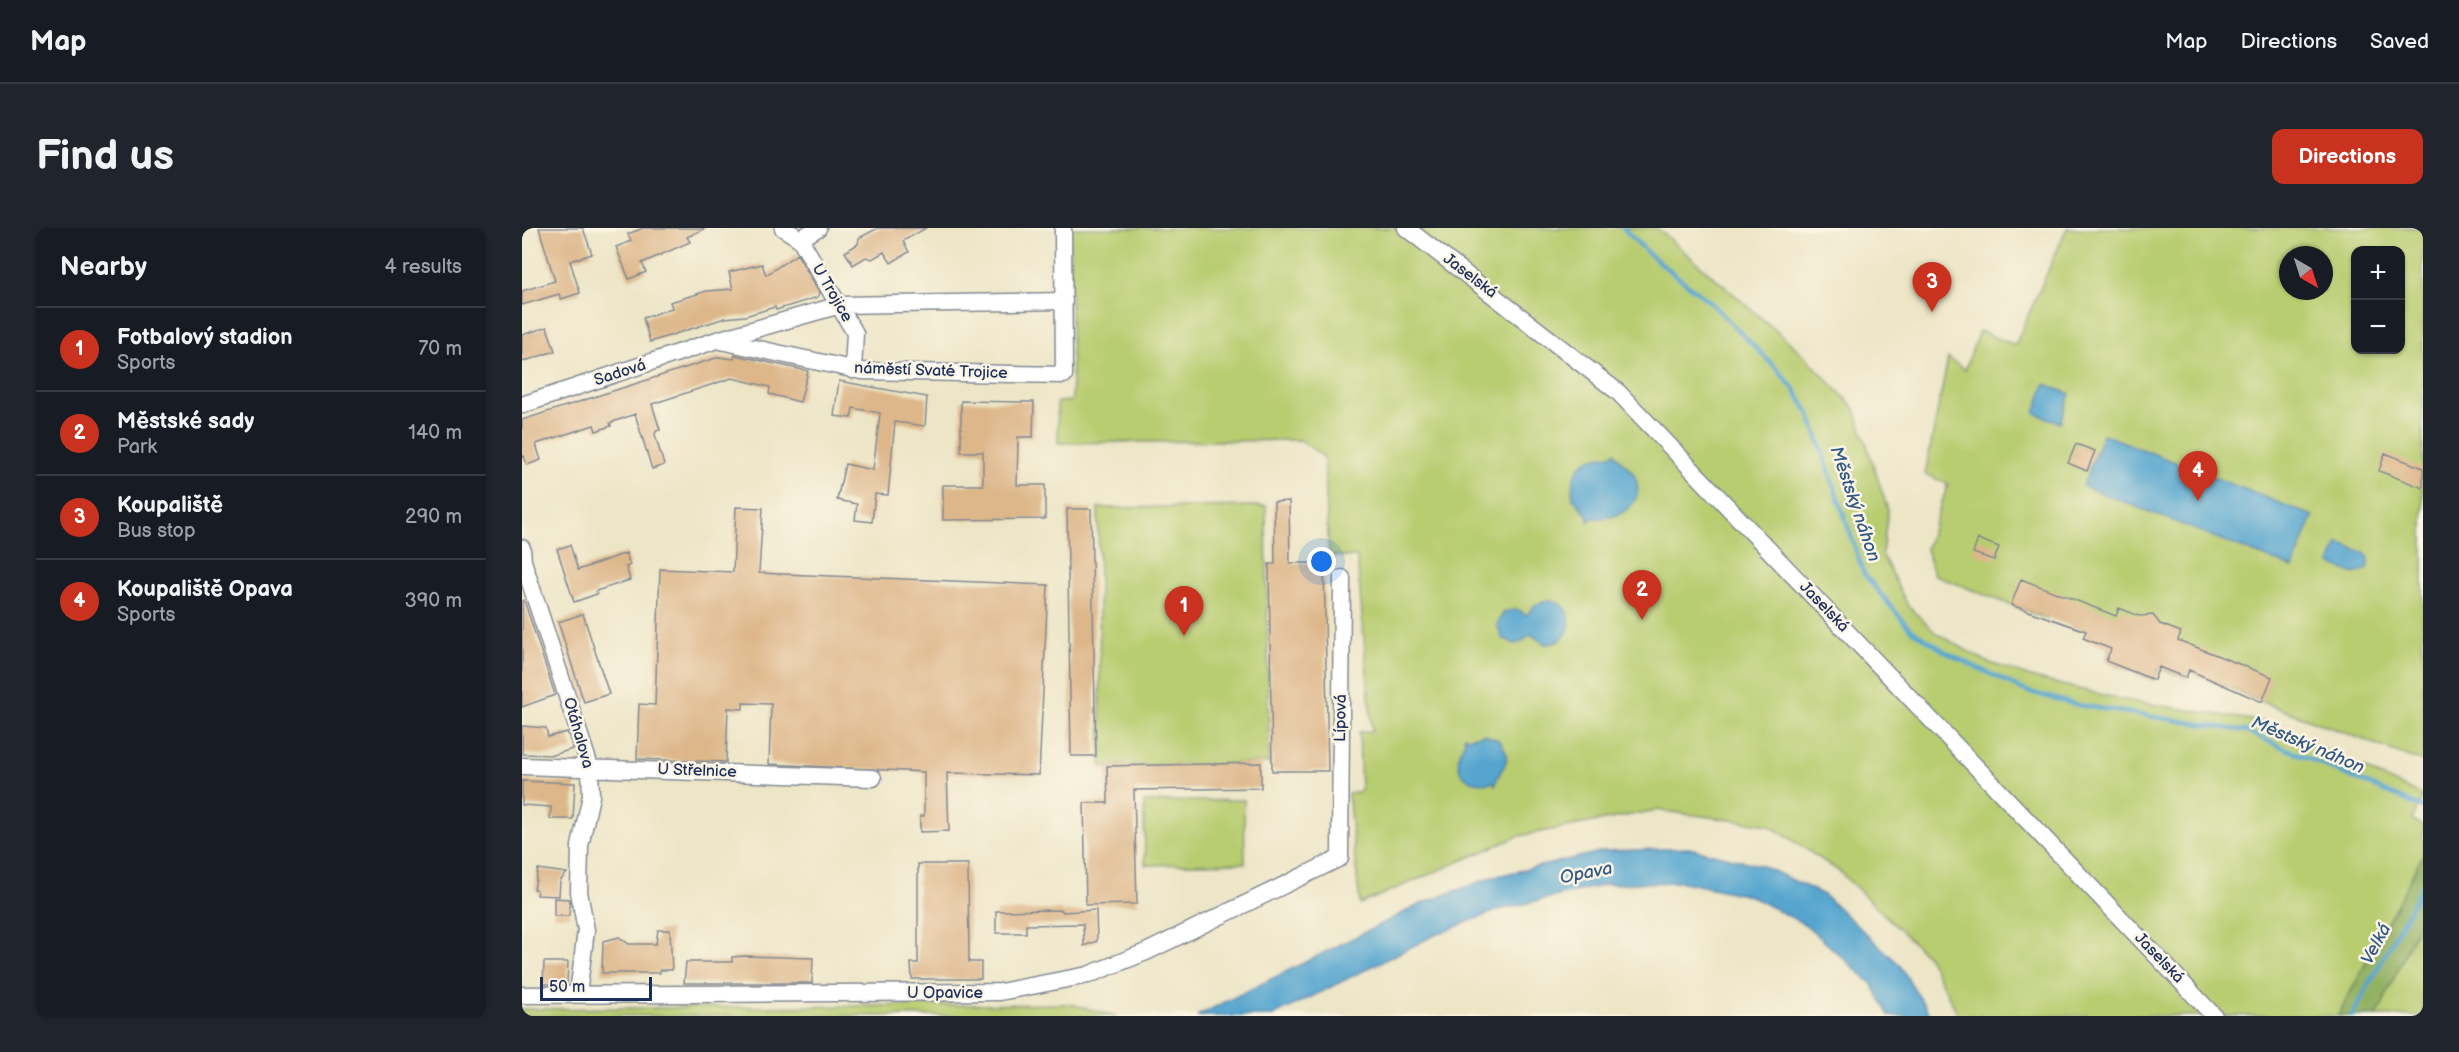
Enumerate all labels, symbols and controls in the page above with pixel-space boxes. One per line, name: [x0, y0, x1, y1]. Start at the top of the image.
text: Map: [30, 25, 86, 58]
text: Map: [2165, 29, 2208, 54]
text: Directions: [2241, 29, 2337, 54]
text: Saved: [2370, 29, 2429, 54]
button: Directions: [2272, 129, 2423, 184]
text: Find us: [36, 131, 174, 182]
north arrow: [2279, 246, 2333, 300]
map controls: [2351, 246, 2405, 354]
button: +: [2351, 246, 2405, 300]
street label: Jaselská: [1439, 250, 1501, 302]
text: Nearby: [60, 252, 147, 283]
text: 4 results: [384, 255, 462, 279]
street label: U Trojice: [808, 260, 857, 326]
pin: 3: [1912, 262, 1952, 312]
button: −: [2351, 300, 2405, 354]
text: Fotbalový stadion: [117, 324, 292, 351]
text: 1: [75, 337, 84, 361]
text: 70 m: [418, 337, 462, 361]
text: Sports: [117, 351, 175, 375]
street label: Sadová: [592, 356, 648, 390]
street label: náměstí Svaté Trojice: [854, 359, 1009, 383]
text: Městské sady: [117, 408, 254, 435]
text: 2: [74, 421, 85, 445]
text: 140 m: [408, 421, 462, 445]
text: Park: [117, 435, 157, 459]
water label: Městský náhon: [1825, 444, 1885, 564]
pin: 4: [2178, 452, 2218, 501]
text: Koupaliště: [117, 492, 223, 519]
text: 3: [74, 505, 85, 529]
text: 290 m: [405, 505, 462, 529]
text: Bus stop: [117, 519, 196, 543]
your location: [1307, 547, 1336, 576]
pin: 2: [1622, 570, 1662, 620]
text: Koupaliště Opava: [117, 576, 293, 603]
street label: Jaselská: [1795, 578, 1853, 636]
pin: 1: [1164, 586, 1204, 636]
text: 4: [74, 589, 85, 613]
text: 390 m: [404, 589, 462, 613]
text: Sports: [117, 603, 175, 627]
street label: Lípová: [1331, 694, 1351, 742]
street label: Otáhalova: [559, 695, 597, 771]
water label: Městský náhon: [2248, 712, 2368, 778]
street label: U Střelnice: [657, 760, 737, 782]
water label: Opava: [1558, 858, 1614, 888]
water label: Velká: [2357, 920, 2395, 968]
street label: Jaselská: [2130, 929, 2188, 987]
scale bar: [540, 974, 652, 1002]
text: 50 m: [549, 978, 585, 997]
street label: U Opavice: [907, 984, 984, 1003]

